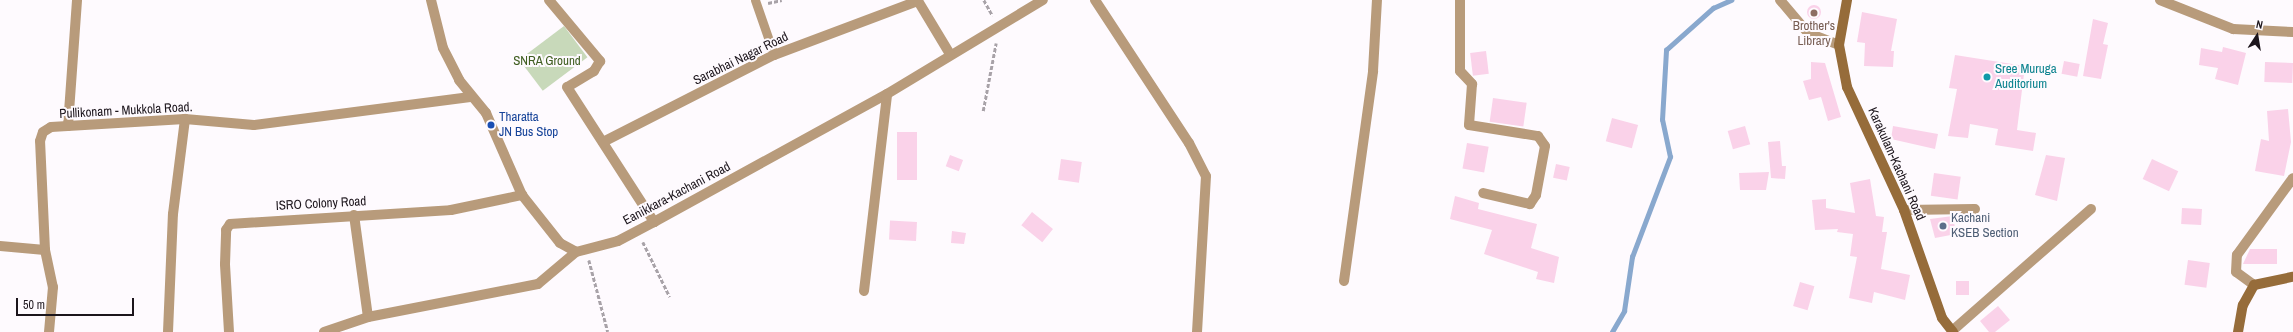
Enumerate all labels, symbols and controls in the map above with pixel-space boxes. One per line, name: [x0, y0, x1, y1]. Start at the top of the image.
marker: Brother's Library: [1809, 8, 1819, 18]
north arrow: [2237, 16, 2277, 56]
text: N: [2255, 17, 2264, 32]
place label: Brother's Library: [1793, 19, 1835, 50]
street label: Sarabhai Nagar Road: [691, 29, 791, 89]
park label: SNRA Ground: [513, 53, 581, 69]
place label: Sree Muruga Auditorium: [1995, 62, 2057, 93]
marker: Sree Muruga Auditorium: [1982, 72, 1992, 82]
street label: Pullikonam - Mukkola Road.: [59, 100, 193, 122]
street label: Karakulam-Kachani Road: [1864, 105, 1928, 223]
place label: Tharatta JN Bus Stop: [499, 110, 558, 141]
marker: Tharatta JN Bus Stop: [486, 120, 496, 130]
street label: Eanikkara-Kachani Road: [621, 159, 733, 229]
street label: ISRO Colony Road: [275, 194, 367, 214]
place label: Kachani KSEB Section: [1951, 211, 2019, 242]
marker: Kachani KSEB Section: [1938, 221, 1948, 231]
scale bar: [18, 290, 136, 316]
text: 50 m: [23, 297, 45, 313]

